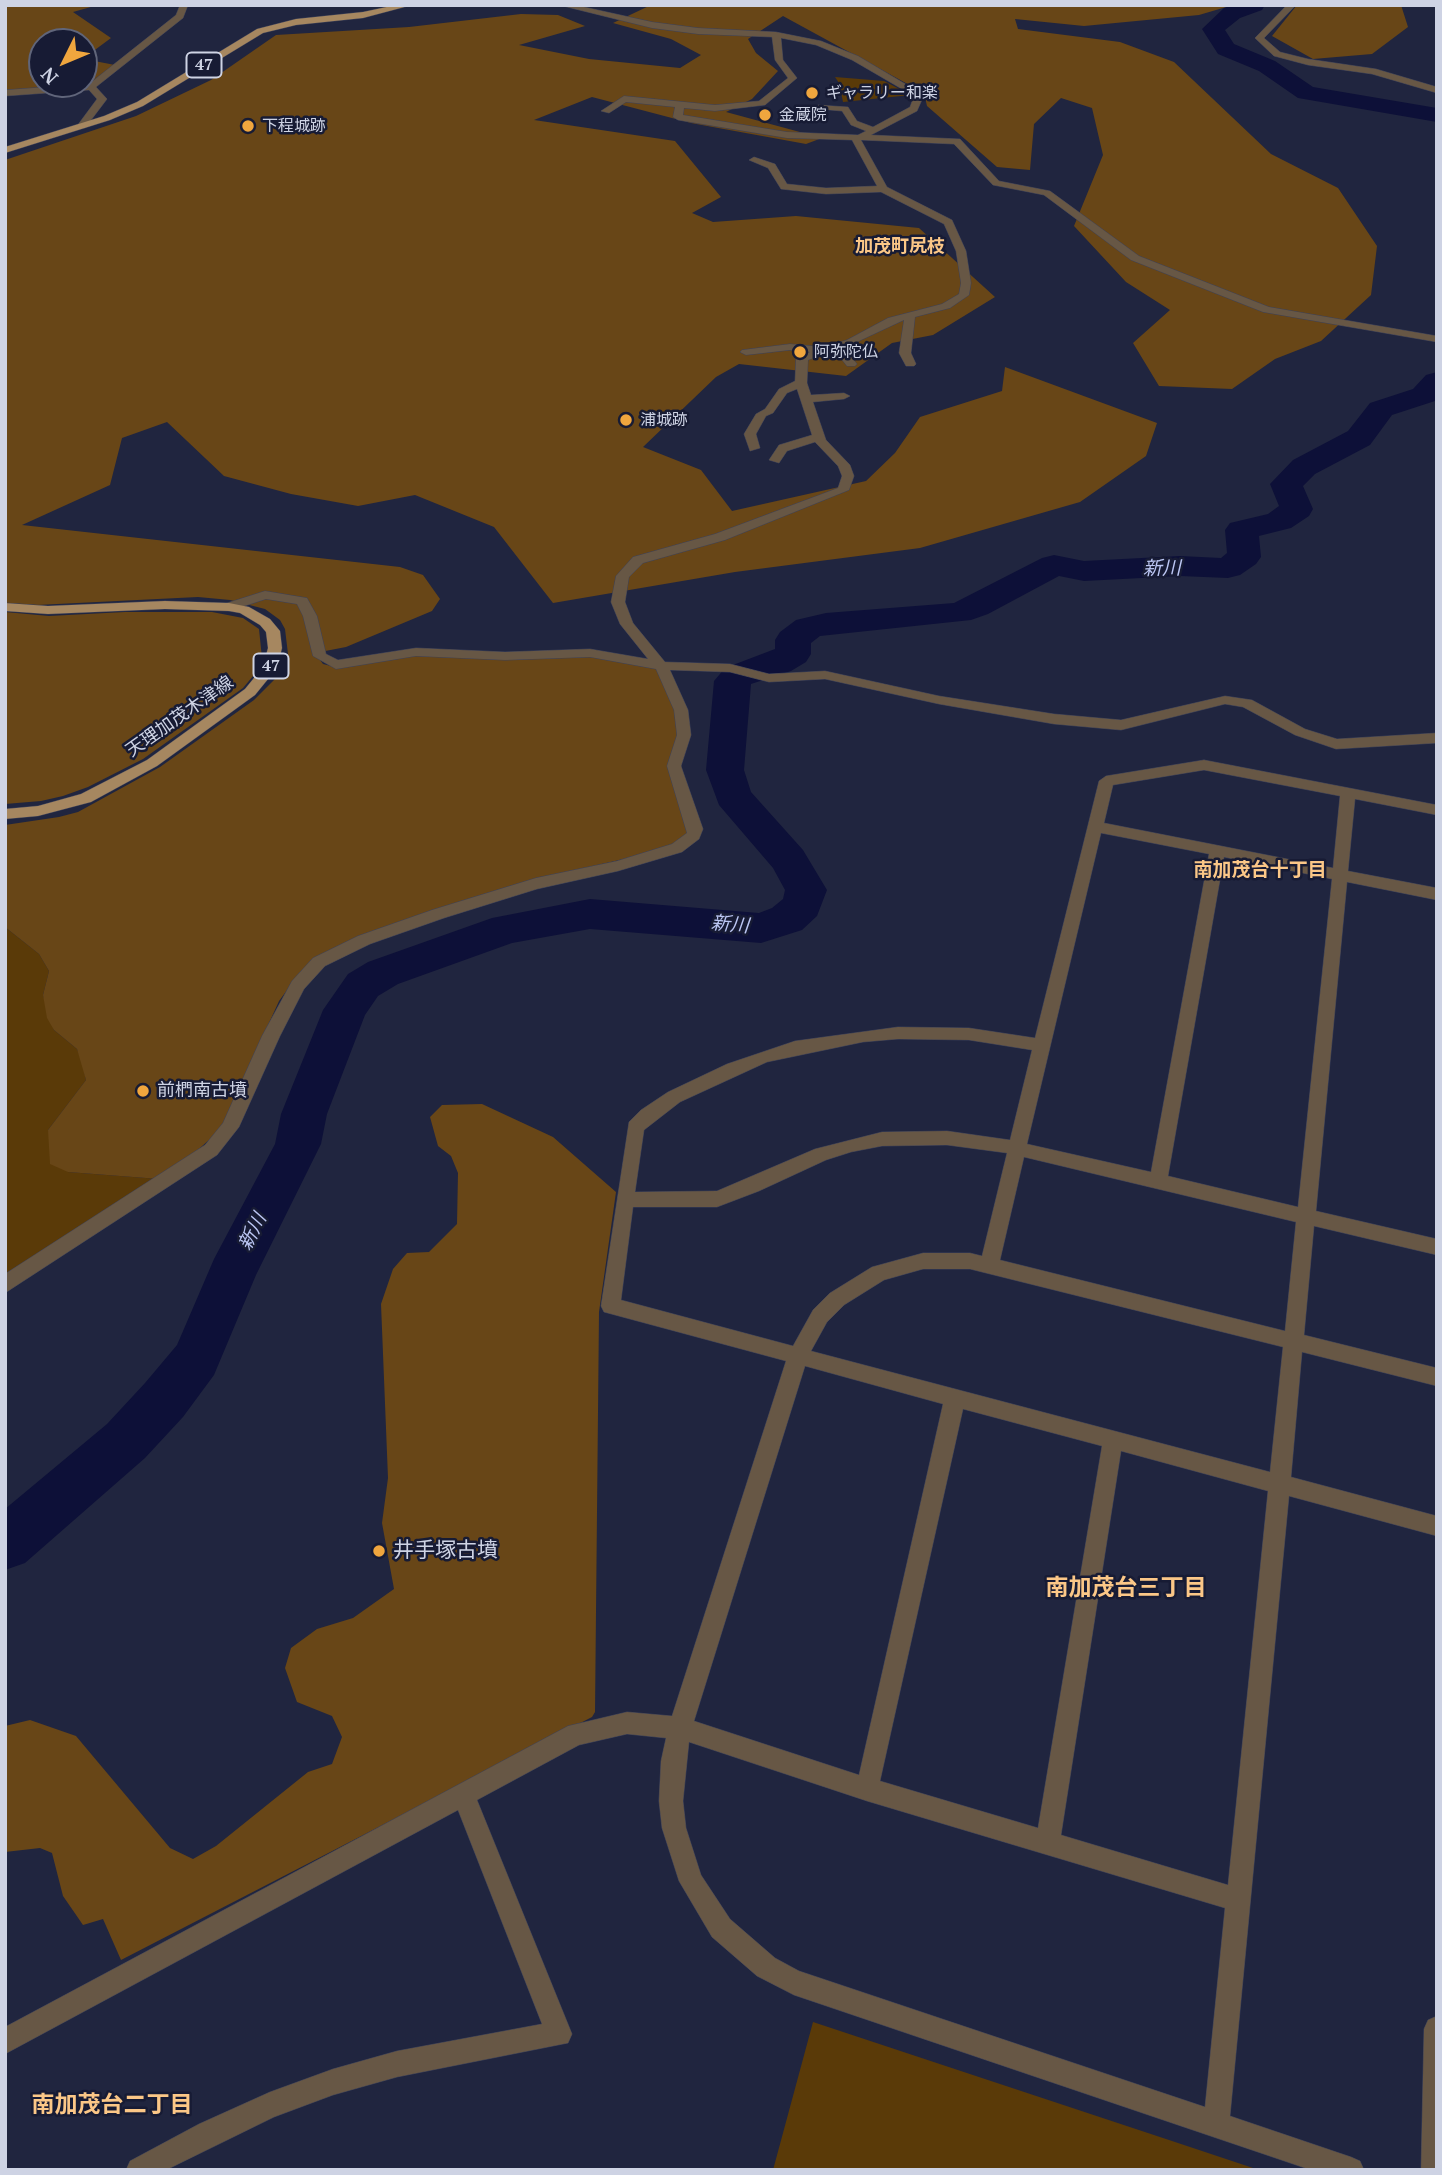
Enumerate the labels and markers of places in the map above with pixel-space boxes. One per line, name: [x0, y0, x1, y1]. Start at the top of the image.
place label: ギャラリー和楽: [826, 83, 938, 103]
marker: ギャラリー和楽: [804, 85, 820, 101]
place label: 金蔵院: [779, 105, 827, 125]
marker: 金蔵院: [757, 107, 773, 123]
place label: 下程城跡: [262, 116, 326, 136]
marker: 下程城跡: [240, 118, 256, 134]
place label: 阿弥陀仏: [814, 342, 878, 362]
marker: 阿弥陀仏: [792, 344, 808, 360]
place label: 浦城跡: [640, 410, 688, 430]
marker: 浦城跡: [618, 412, 634, 428]
place label: 前椚南古墳: [157, 1080, 247, 1102]
marker: 前椚南古墳: [135, 1083, 151, 1099]
place label: 井手塚古墳: [393, 1538, 498, 1564]
marker: 井手塚古墳: [371, 1543, 387, 1559]

